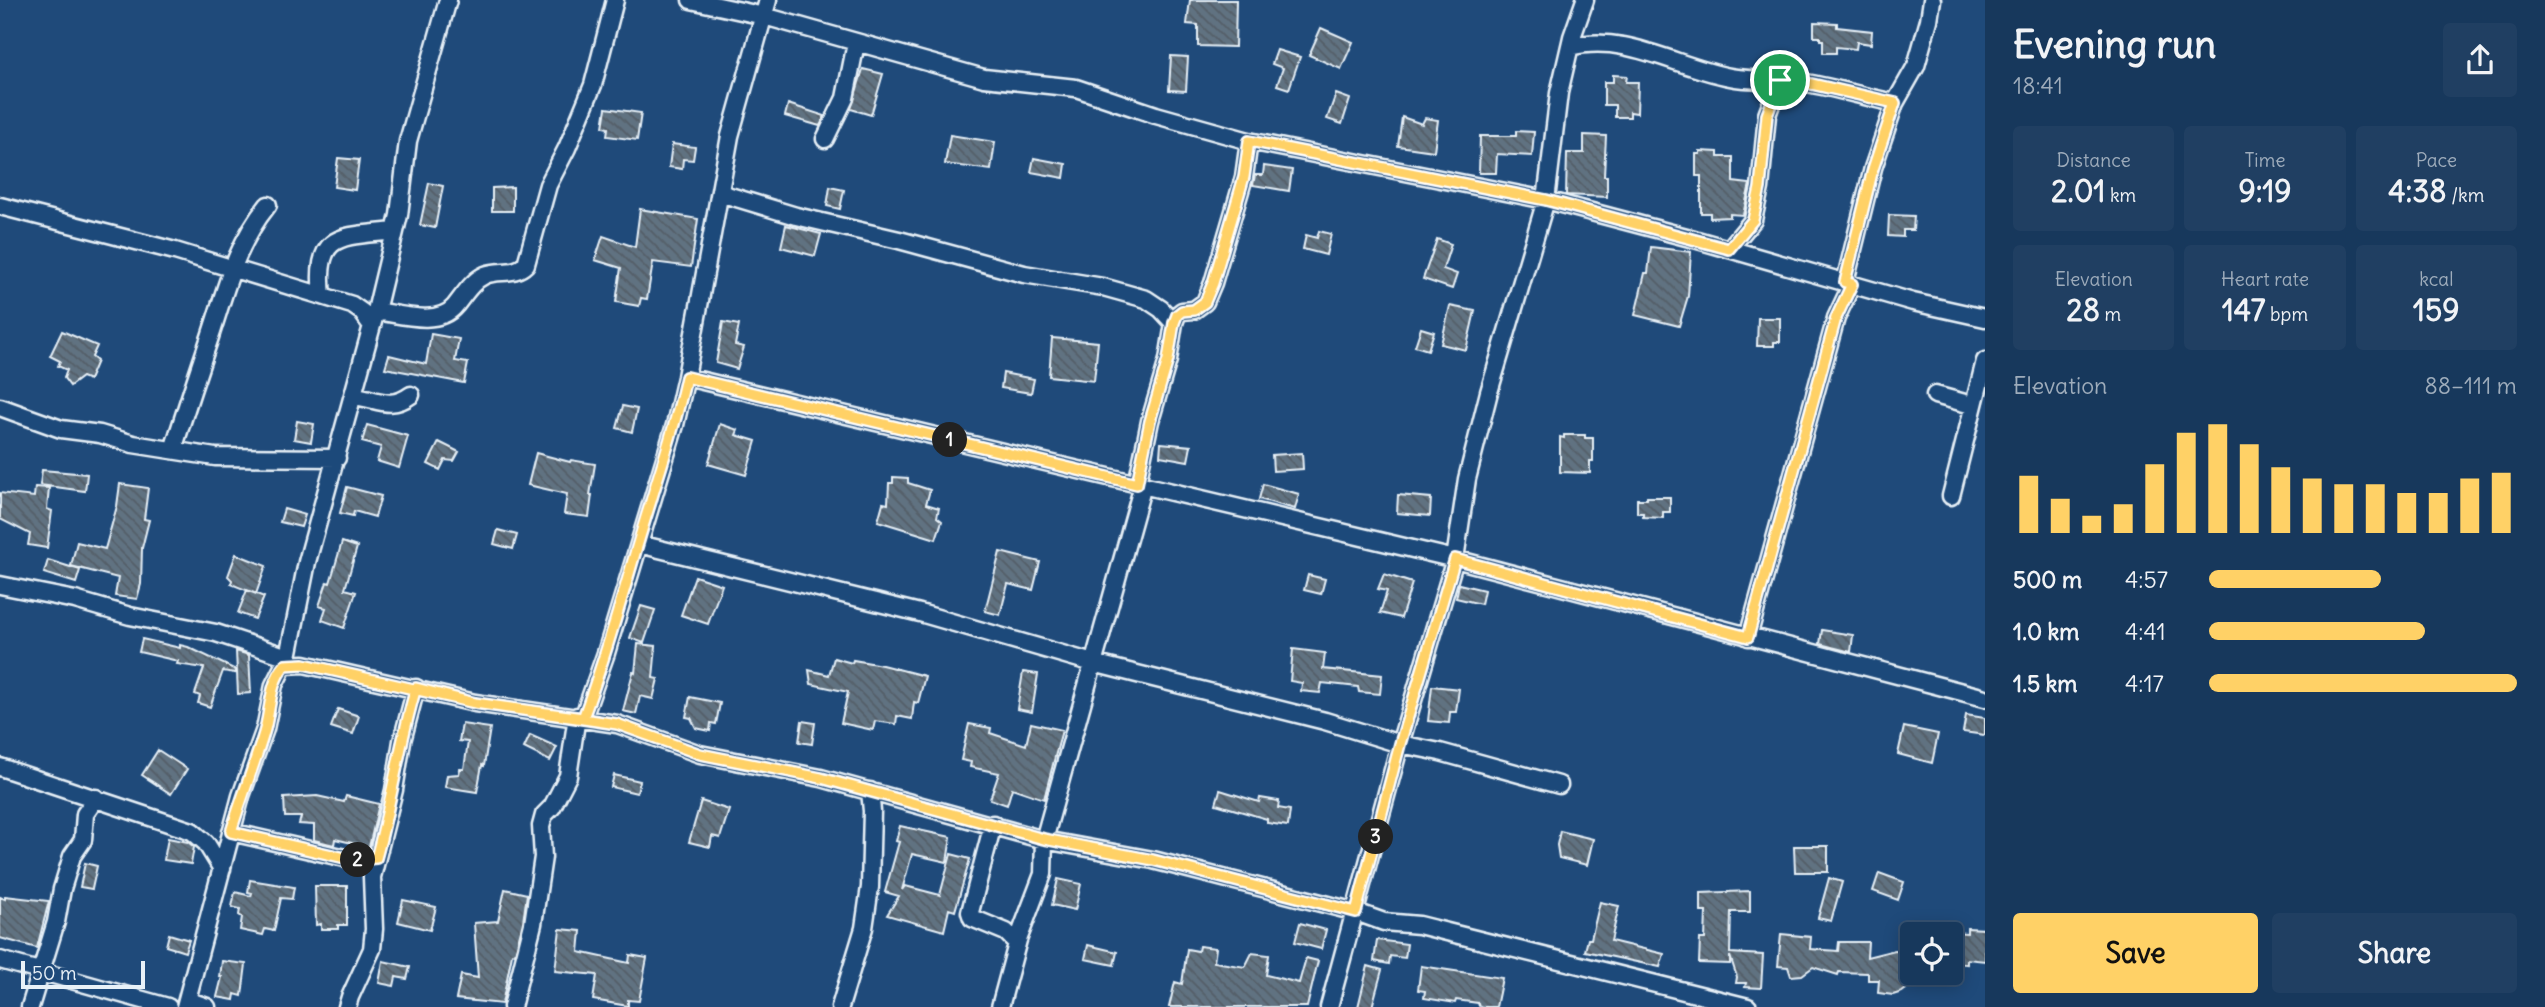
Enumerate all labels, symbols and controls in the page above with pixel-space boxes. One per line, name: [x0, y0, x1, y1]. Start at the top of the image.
text: Evening run: [2013, 21, 2216, 68]
button: share: [2443, 23, 2517, 97]
pin: [1750, 50, 1810, 110]
icon: arrive: [1761, 61, 1799, 99]
text: 18:41: [2013, 71, 2063, 100]
text: Distance: [2057, 148, 2131, 172]
text: Time: [2244, 148, 2286, 172]
text: Pace: [2416, 148, 2457, 172]
text: 2.01: [2051, 172, 2105, 210]
text: 9:19: [2238, 172, 2292, 210]
text: 4:38: [2388, 172, 2447, 210]
text: km: [2105, 183, 2136, 207]
text: /km: [2447, 183, 2484, 207]
text: Elevation: [2055, 267, 2133, 291]
text: Heart rate: [2221, 267, 2309, 291]
text: kcal: [2419, 267, 2453, 291]
text: 28: [2066, 291, 2100, 329]
text: 147: [2222, 291, 2266, 329]
text: 159: [2413, 291, 2460, 329]
text: m: [2100, 302, 2121, 326]
text: bpm: [2266, 302, 2308, 326]
text: Elevation: [2013, 371, 2107, 400]
text: 88–111 m: [2424, 371, 2517, 400]
pin: 1: [932, 422, 968, 458]
text: 1: [946, 427, 953, 451]
text: 500 m: [2013, 565, 2082, 594]
text: 4:57: [2125, 565, 2168, 594]
text: 1.0 km: [2013, 617, 2079, 646]
text: 4:41: [2125, 617, 2166, 646]
text: 1.5 km: [2013, 669, 2078, 698]
text: 4:17: [2125, 669, 2164, 698]
pin: 3: [1358, 820, 1394, 854]
text: 3: [1370, 824, 1381, 848]
pin: 2: [340, 842, 376, 878]
text: 2: [352, 847, 363, 871]
button: Save: [2013, 913, 2258, 993]
button: Share: [2272, 913, 2517, 993]
map controls: [1900, 922, 1963, 985]
button: locate: [1900, 922, 1963, 985]
scale bar: [21, 958, 145, 990]
text: 50 m: [32, 961, 77, 985]

